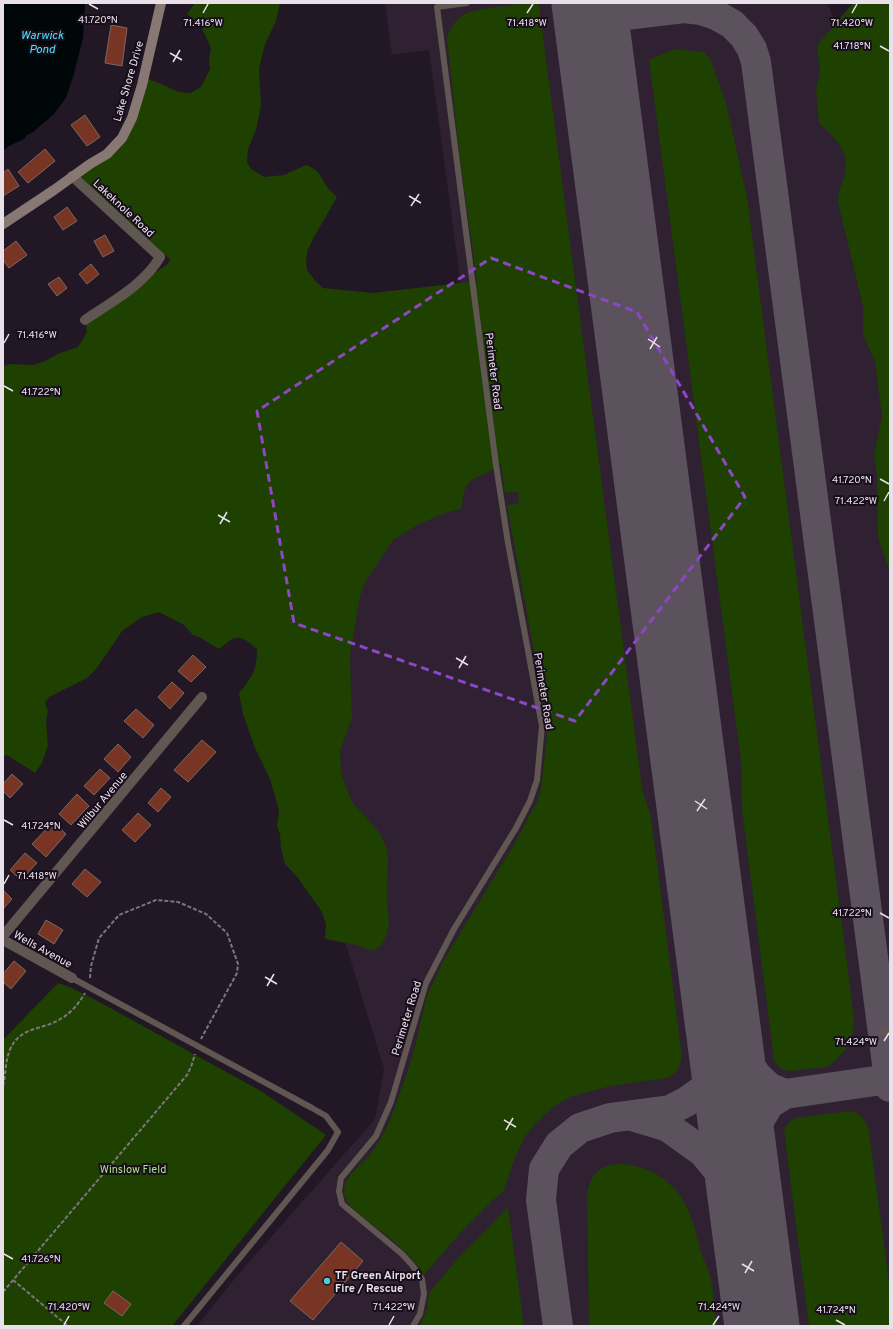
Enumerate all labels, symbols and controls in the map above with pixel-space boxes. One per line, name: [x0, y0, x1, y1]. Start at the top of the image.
text: 41.720°N: [78, 14, 118, 27]
text: 71.416°W: [183, 17, 223, 30]
text: 71.418°W: [507, 17, 547, 30]
text: 71.420°W: [831, 17, 873, 30]
water label: Warwick Pond: [20, 28, 65, 58]
street label: Lake Shore Drive: [111, 39, 147, 123]
text: 41.718°N: [833, 40, 871, 53]
street label: Lakeknole Road: [90, 177, 157, 241]
text: 71.416°W: [17, 329, 57, 342]
street label: Perimeter Road: [481, 332, 505, 411]
text: 41.722°N: [21, 386, 61, 399]
text: 41.720°N: [832, 474, 872, 487]
text: 71.422°W: [835, 495, 877, 508]
street label: Perimeter Road: [530, 652, 556, 731]
street label: Wilbur Avenue: [75, 769, 131, 832]
text: 41.724°N: [21, 820, 61, 833]
text: 71.418°W: [17, 870, 57, 883]
text: 41.722°N: [832, 907, 872, 920]
street label: Wells Avenue: [11, 928, 74, 972]
street label: Perimeter Road: [389, 979, 425, 1058]
text: 71.424°W: [835, 1036, 877, 1049]
park label: Winslow Field: [100, 1163, 166, 1177]
text: 41.726°N: [21, 1253, 61, 1266]
place label: TF Green Airport Fire / Rescue: [335, 1269, 421, 1296]
marker: TF Green Airport Fire / Rescue: [322, 1276, 332, 1286]
text: 71.420°W: [48, 1301, 90, 1314]
text: 71.422°W: [373, 1301, 415, 1314]
text: 71.424°W: [698, 1301, 740, 1314]
text: 41.724°N: [816, 1304, 856, 1317]

